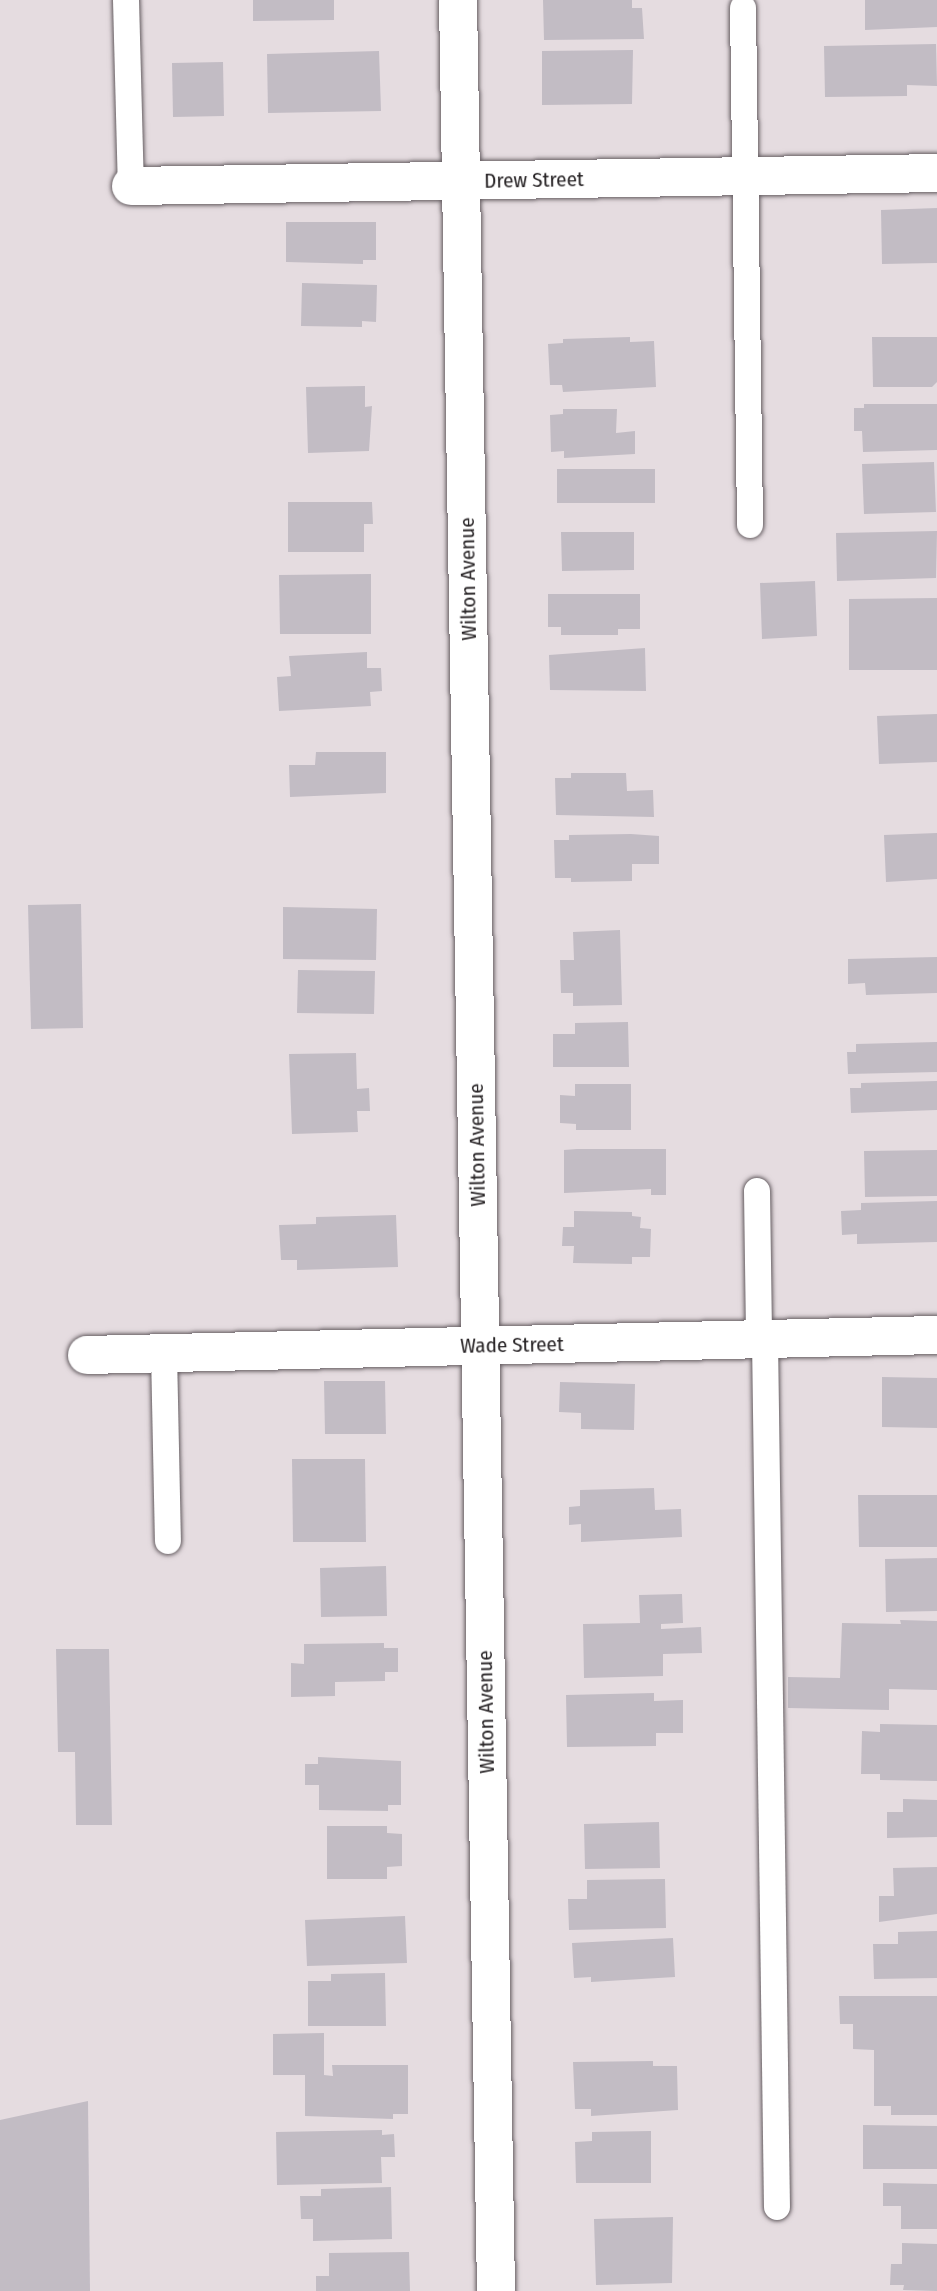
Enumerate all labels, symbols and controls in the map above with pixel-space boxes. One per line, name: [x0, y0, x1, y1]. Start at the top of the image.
street label: Drew Street: [484, 167, 584, 193]
street label: Wilton Avenue: [454, 517, 482, 641]
street label: Wilton Avenue: [463, 1083, 491, 1207]
street label: Wade Street: [460, 1331, 564, 1359]
street label: Wilton Avenue: [472, 1650, 500, 1774]

